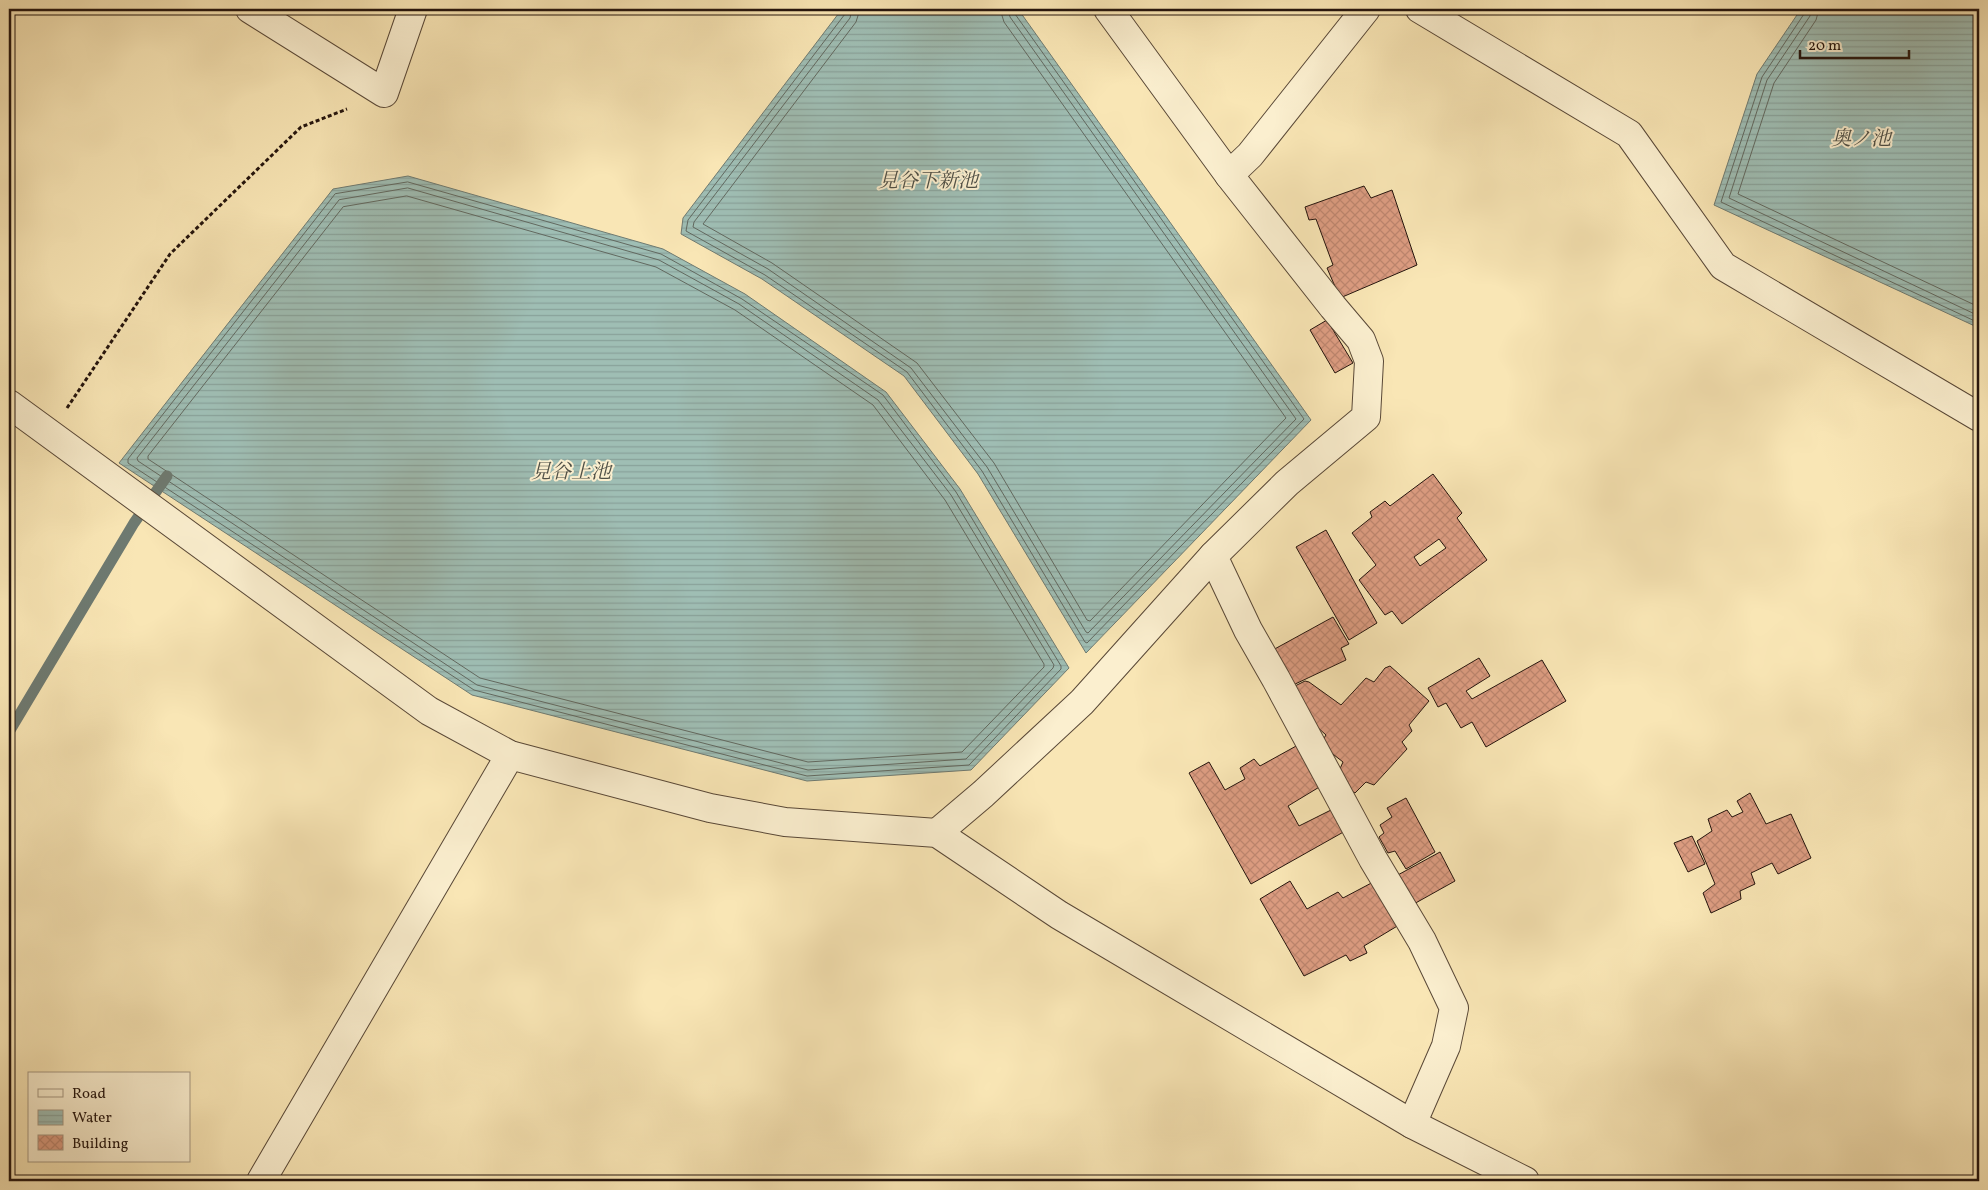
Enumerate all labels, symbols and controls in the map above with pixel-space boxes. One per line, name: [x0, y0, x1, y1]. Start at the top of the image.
scale bar: [1800, 28, 1909, 60]
text: 20 m: [1808, 36, 1841, 57]
water label: 奥ノ池: [1831, 126, 1893, 154]
water label: 見谷下新池: [878, 168, 980, 196]
water label: 見谷上池: [531, 459, 613, 487]
legend: [28, 1072, 190, 1162]
text: Road: [72, 1084, 106, 1105]
text: Water: [72, 1108, 112, 1129]
text: Building: [72, 1134, 129, 1155]

